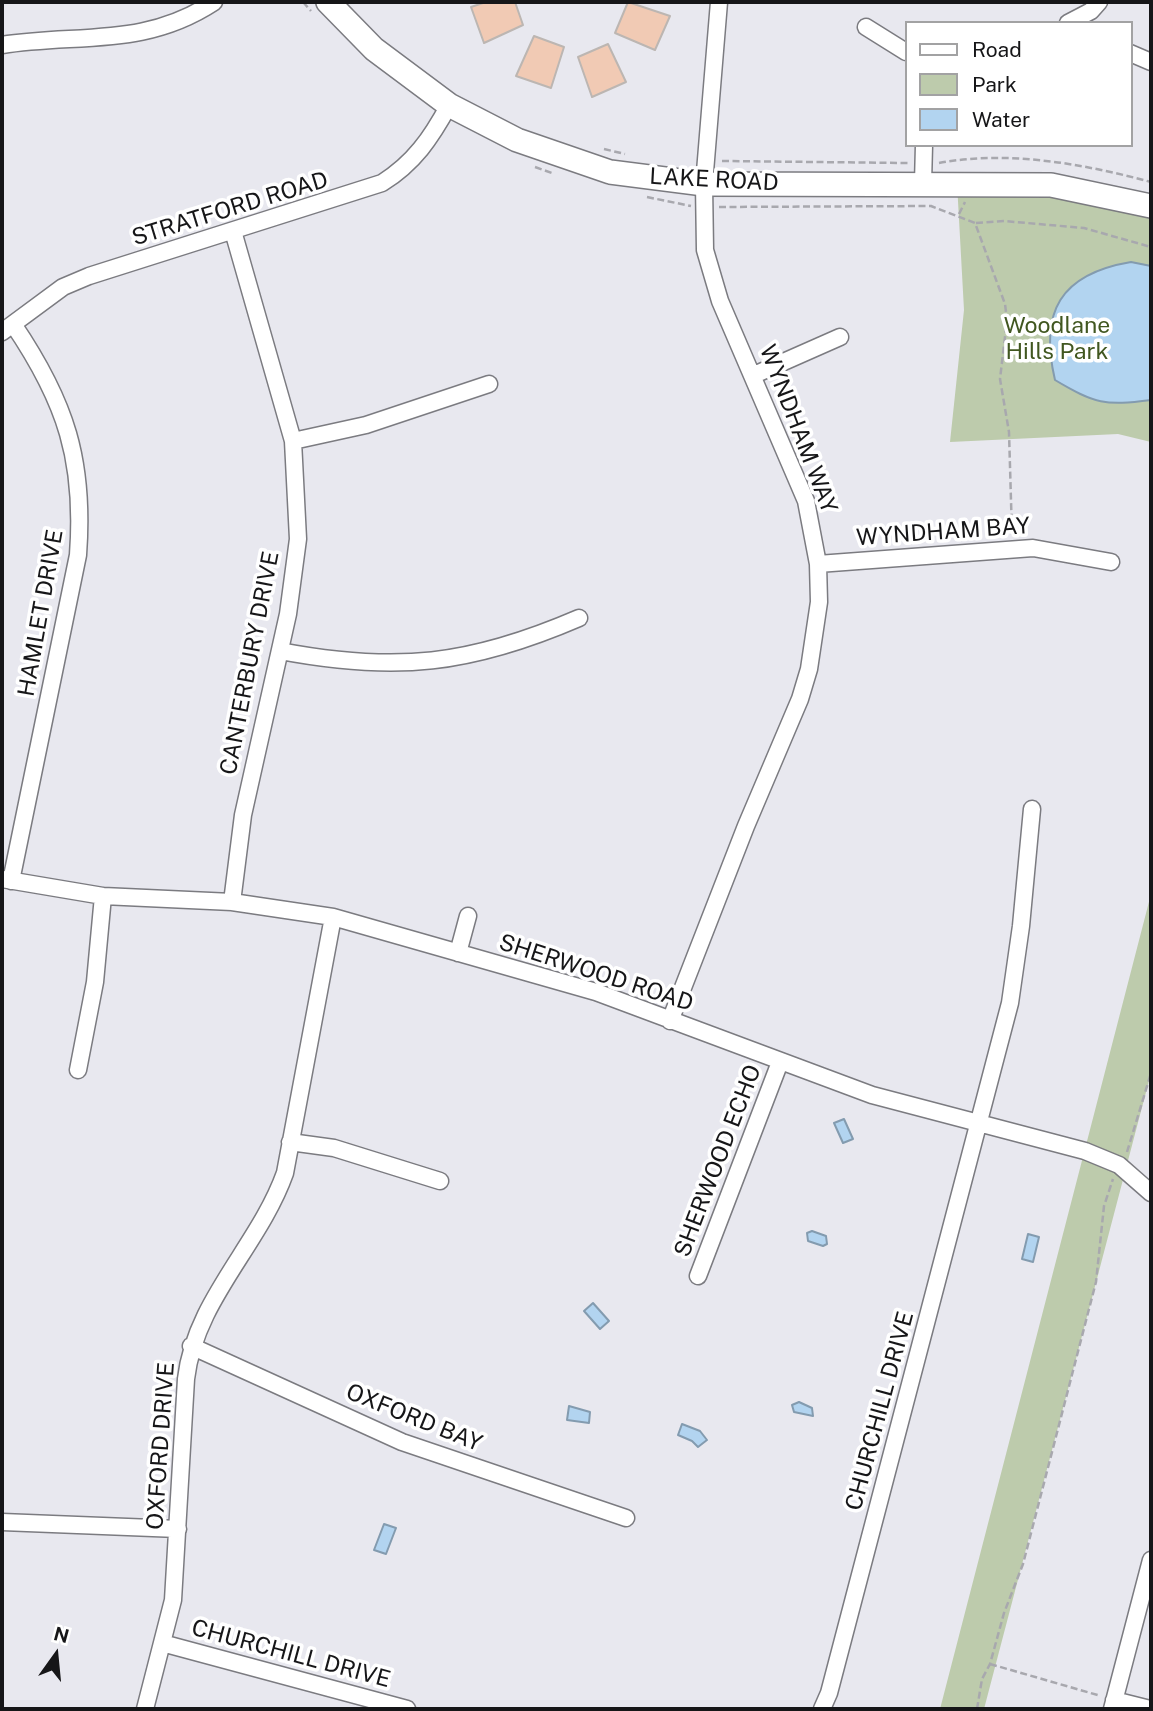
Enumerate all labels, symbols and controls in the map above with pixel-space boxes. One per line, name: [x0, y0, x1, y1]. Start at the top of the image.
legend: [904, 21, 1132, 147]
text: Road: [972, 37, 1022, 62]
text: Park: [972, 72, 1017, 97]
text: Water: [972, 107, 1030, 132]
street label: LAKE ROAD: [649, 163, 779, 197]
street label: STRATFORD ROAD: [129, 166, 331, 252]
park label: Woodlane Hills Park: [1004, 312, 1110, 366]
street label: WYNDHAM WAY: [753, 341, 843, 517]
street label: WYNDHAM BAY: [855, 512, 1031, 552]
street label: HAMLET DRIVE: [13, 527, 69, 699]
street label: CANTERBURY DRIVE: [215, 549, 285, 777]
street label: SHERWOOD ROAD: [495, 929, 697, 1017]
street label: SHERWOOD ECHO: [669, 1061, 767, 1261]
street label: CHURCHILL DRIVE: [840, 1309, 920, 1513]
street label: OXFORD DRIVE: [141, 1361, 181, 1531]
street label: OXFORD BAY: [342, 1378, 486, 1458]
street label: CHURCHILL DRIVE: [189, 1614, 393, 1694]
north arrow: [21, 1620, 91, 1690]
text: N: [51, 1622, 71, 1647]

